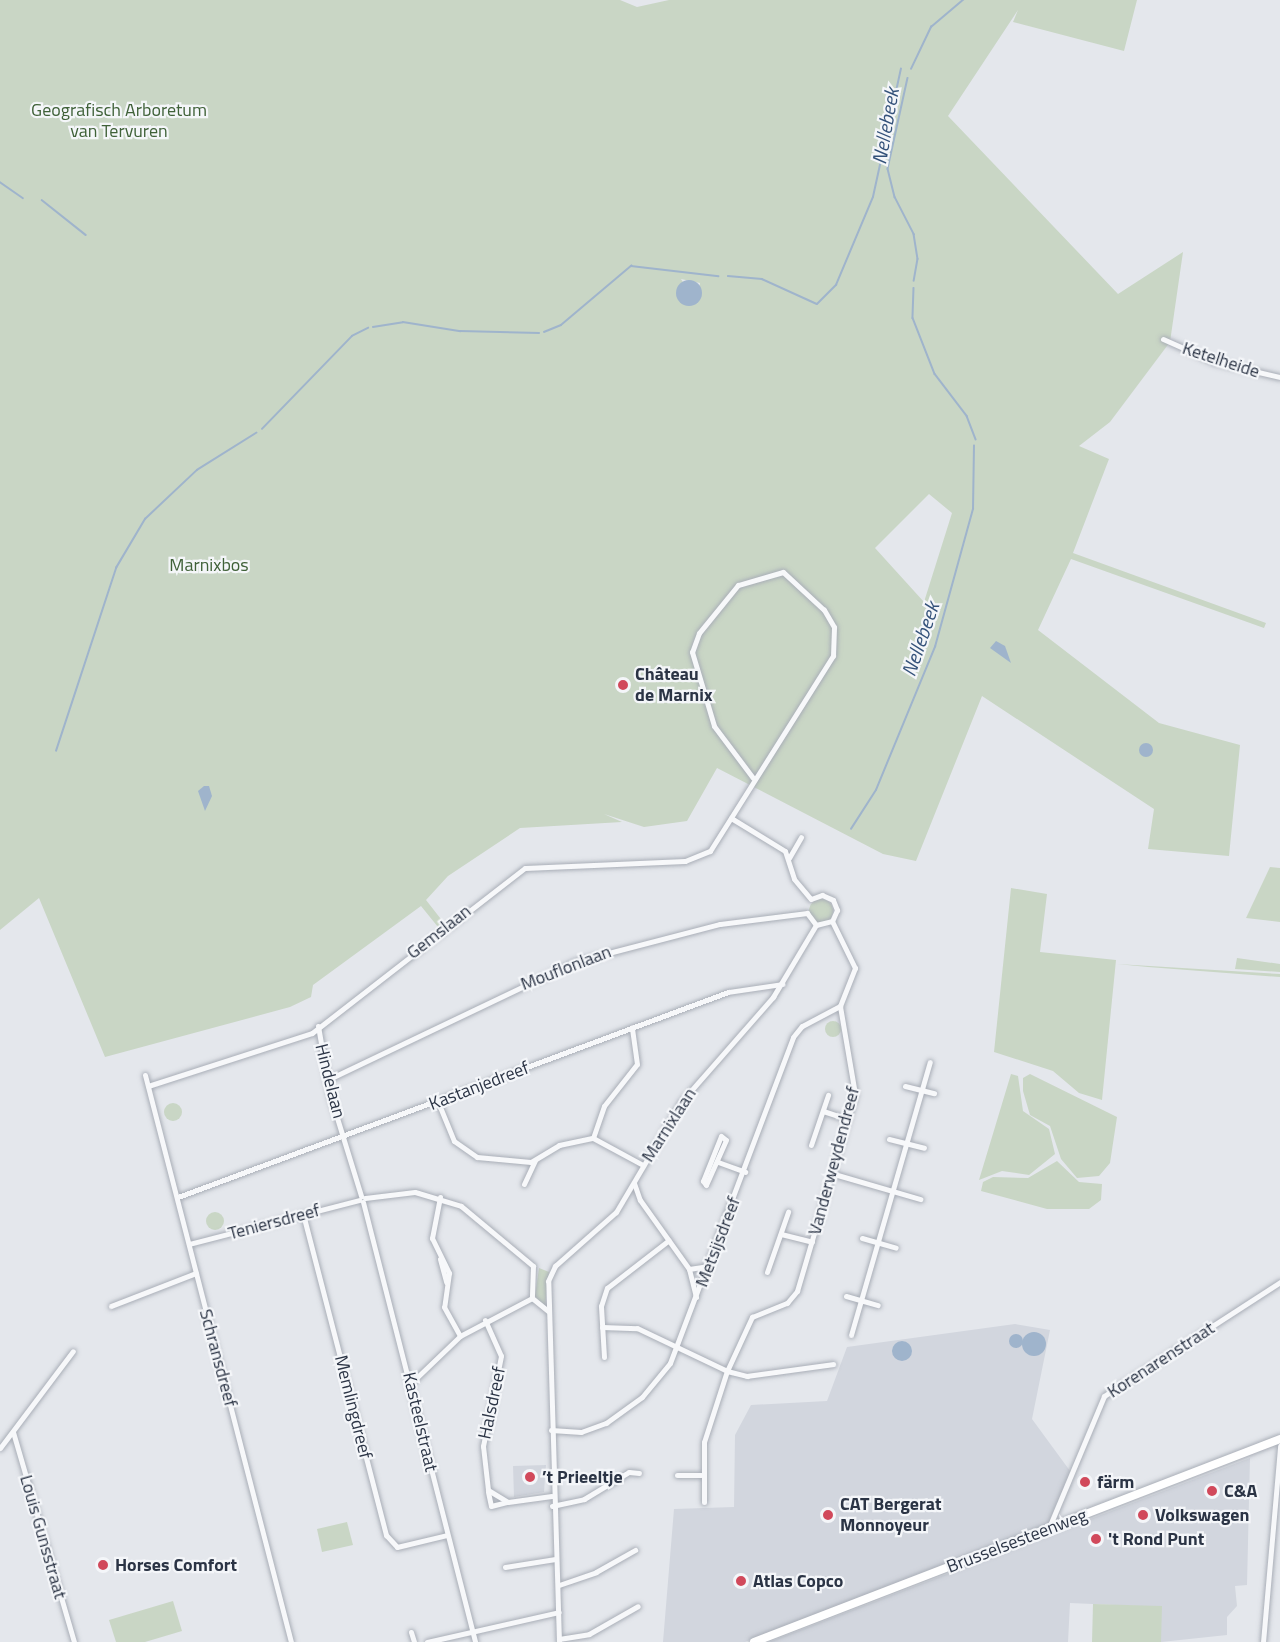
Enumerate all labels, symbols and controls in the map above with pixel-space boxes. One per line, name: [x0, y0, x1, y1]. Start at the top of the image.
water label: Nellebeek: [867, 86, 903, 166]
park label: Geografisch Arboretum van Tervuren: [31, 100, 207, 142]
street label: Ketelheide: [1180, 337, 1262, 383]
park label: Marnixbos: [169, 554, 249, 576]
water label: Nellebeek: [896, 599, 944, 679]
place label: Château de Marnix: [635, 664, 712, 706]
marker: Château de Marnix: [616, 678, 630, 692]
street label: Gemslaan: [403, 900, 475, 964]
street label: Mouflonlaan: [518, 941, 614, 995]
street label: Hindelaan: [310, 1041, 350, 1121]
street label: Kastanjedreef: [426, 1057, 532, 1115]
street label: Marnixlaan: [637, 1084, 701, 1166]
street label: Vanderweydendreef: [804, 1085, 864, 1237]
street label: Metsijsdreef: [691, 1194, 745, 1290]
street label: Teniersdreef: [226, 1199, 322, 1245]
street label: Schransdreef: [195, 1307, 241, 1409]
street label: Korenarenstraat: [1103, 1317, 1219, 1403]
street label: Memlingdreef: [330, 1353, 376, 1461]
street label: Halsdreef: [474, 1365, 510, 1441]
street label: Kasteelstraat: [398, 1370, 442, 1474]
place label: ’t Prieeltje: [542, 1466, 623, 1488]
marker: ’t Prieeltje: [523, 1470, 537, 1484]
place label: färm: [1097, 1471, 1134, 1493]
street label: Louis Gunsstraat: [15, 1473, 71, 1601]
marker: färm: [1078, 1475, 1092, 1489]
place label: C&A: [1224, 1480, 1257, 1502]
marker: C&A: [1205, 1484, 1219, 1498]
place label: CAT Bergerat Monnoyeur: [840, 1494, 941, 1537]
street label: Brusselsesteenweg: [944, 1504, 1090, 1578]
place label: Volkswagen: [1155, 1504, 1249, 1526]
marker: CAT Bergerat Monnoyeur: [821, 1508, 835, 1522]
marker: Volkswagen: [1136, 1508, 1150, 1522]
place label: 't Rond Punt: [1108, 1528, 1204, 1550]
marker: 't Rond Punt: [1089, 1532, 1103, 1546]
place label: Horses Comfort: [115, 1554, 237, 1576]
marker: Horses Comfort: [96, 1558, 110, 1572]
place label: Atlas Copco: [753, 1570, 843, 1592]
marker: Atlas Copco: [734, 1574, 748, 1588]

